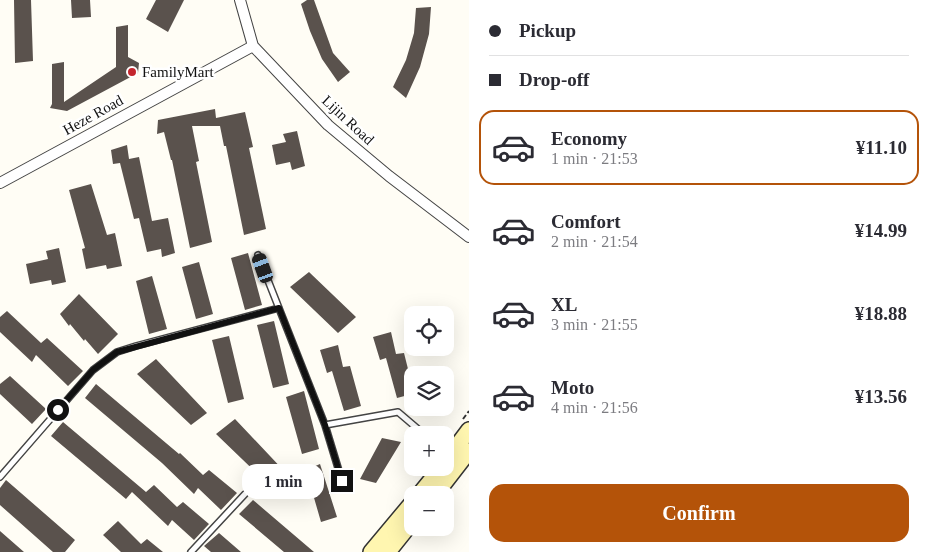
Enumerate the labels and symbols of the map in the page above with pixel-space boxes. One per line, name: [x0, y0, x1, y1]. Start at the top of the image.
place label: FamilyMart: [142, 64, 214, 80]
marker: FamilyMart: [126, 66, 138, 78]
street label: Heze Road: [60, 92, 126, 138]
street label: Lijin Road: [319, 92, 377, 148]
car: [250, 251, 275, 285]
route start: [47, 399, 69, 421]
callout: 1 min: [242, 464, 324, 498]
route end: [331, 470, 353, 492]

